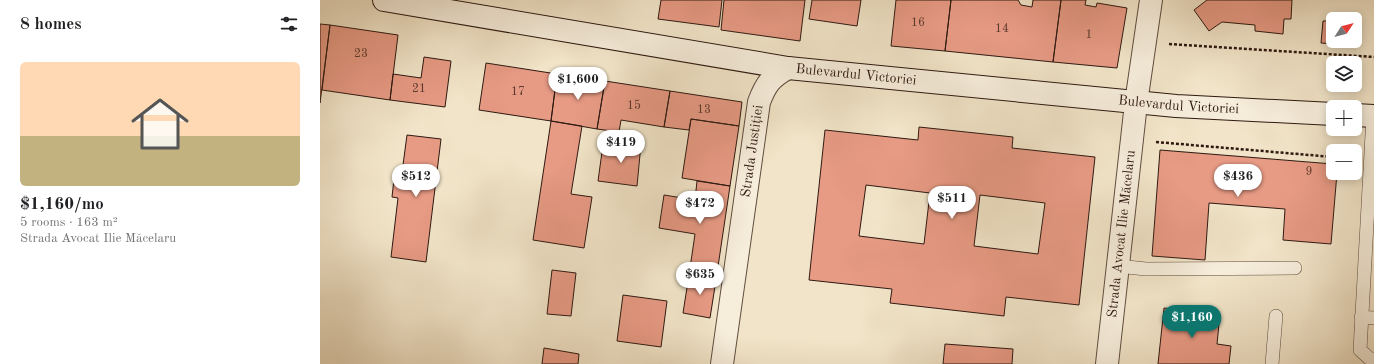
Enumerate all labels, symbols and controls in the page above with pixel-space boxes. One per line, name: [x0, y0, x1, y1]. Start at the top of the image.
north arrow: [1326, 12, 1362, 48]
map controls: [1326, 12, 1362, 180]
icon: filters: [278, 13, 300, 35]
text: 8 homes: [20, 16, 82, 33]
house number: 16: [911, 17, 925, 29]
house number: 14: [995, 23, 1009, 35]
house number: 1: [1086, 29, 1092, 41]
house number: 23: [354, 48, 368, 60]
button: layers: [1326, 56, 1362, 92]
street label: Bulevardul Victoriei: [795, 62, 917, 88]
pin: $1,600: [545, 67, 611, 101]
text: $1,600: [557, 73, 599, 86]
house number: 21: [412, 83, 426, 95]
house number: 17: [511, 86, 525, 98]
icon: home: [124, 88, 196, 160]
street label: Bulevardul Victoriei: [1117, 93, 1240, 116]
house number: 15: [627, 99, 641, 112]
button: +: [1326, 100, 1362, 136]
house number: 13: [697, 104, 711, 116]
street label: Strada Justiției: [739, 104, 766, 198]
pin: $419: [597, 130, 645, 164]
text: $419: [606, 136, 636, 149]
button: −: [1326, 144, 1362, 180]
street label: Strada Avocat Ilie Măcelaru: [1105, 149, 1138, 318]
pin: $512: [392, 164, 440, 198]
pin: $436: [1214, 164, 1262, 198]
house number: 9: [1306, 166, 1312, 178]
text: $512: [401, 170, 431, 183]
text: $436: [1223, 170, 1253, 183]
pin: $511: [928, 186, 976, 220]
pin: $472: [676, 191, 724, 225]
text: $511: [937, 192, 967, 205]
text: $1,160/mo: [20, 196, 104, 213]
text: $472: [685, 197, 715, 210]
text: 5 rooms · 163 m²: [20, 216, 118, 229]
text: Strada Avocat Ilie Măcelaru: [20, 232, 176, 245]
pin: $635: [676, 262, 724, 296]
text: $635: [685, 268, 715, 281]
pin: $1,160: [1159, 305, 1225, 339]
text: $1,160: [1171, 311, 1213, 324]

